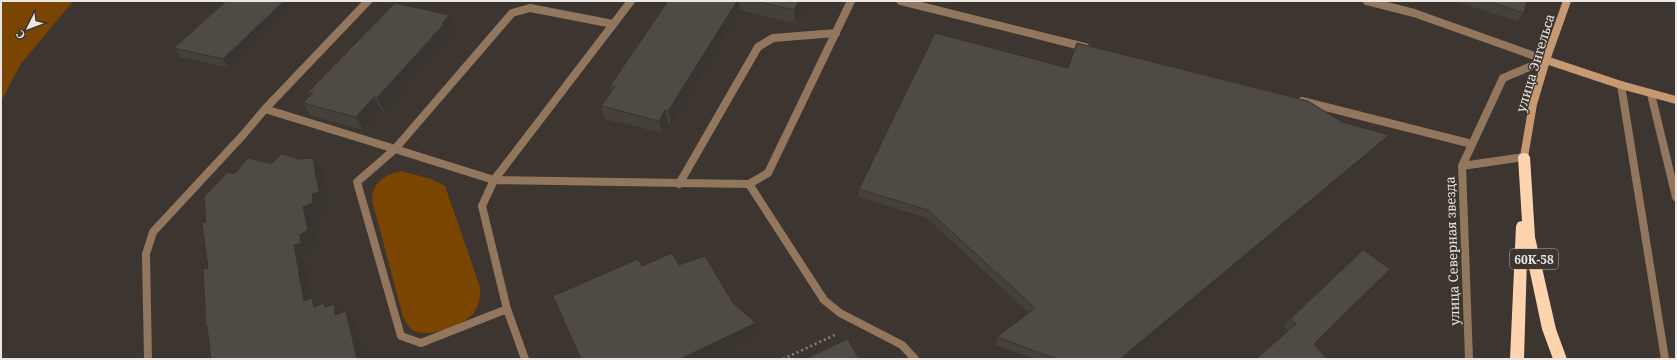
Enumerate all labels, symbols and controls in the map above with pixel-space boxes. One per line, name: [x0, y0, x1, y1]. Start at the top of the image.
north arrow: [8, 8, 48, 48]
street label: улица Энгельса: [1511, 11, 1559, 115]
text: С: [12, 27, 28, 43]
street label: улица Северная звезда: [1440, 176, 1464, 326]
road number: 60К-58: [1510, 249, 1558, 269]

